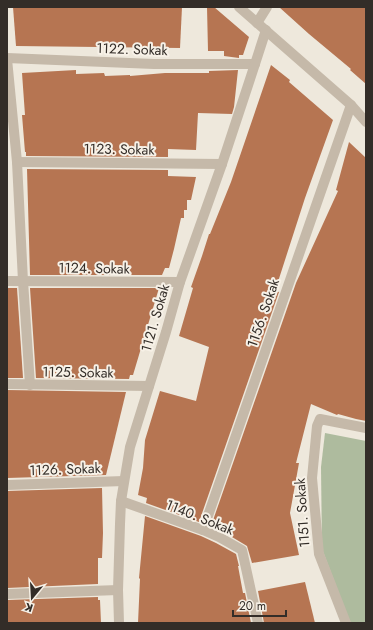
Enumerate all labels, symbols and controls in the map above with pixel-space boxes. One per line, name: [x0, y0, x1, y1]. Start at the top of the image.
street label: 1122. Sokak: [96, 38, 169, 60]
street label: 1123. Sokak: [83, 138, 155, 160]
street label: 1124. Sokak: [58, 257, 131, 279]
street label: 1156. Sokak: [242, 275, 284, 350]
street label: 1121. Sokak: [136, 281, 174, 354]
street label: 1125. Sokak: [42, 361, 115, 383]
street label: 1126. Sokak: [29, 458, 102, 480]
street label: 1151. Sokak: [290, 477, 314, 548]
street label: 1140. Sokak: [163, 494, 238, 540]
north arrow: [12, 578, 52, 618]
scale bar: [233, 592, 286, 618]
text: 20 m: [239, 597, 266, 615]
text: K: [22, 599, 35, 616]

